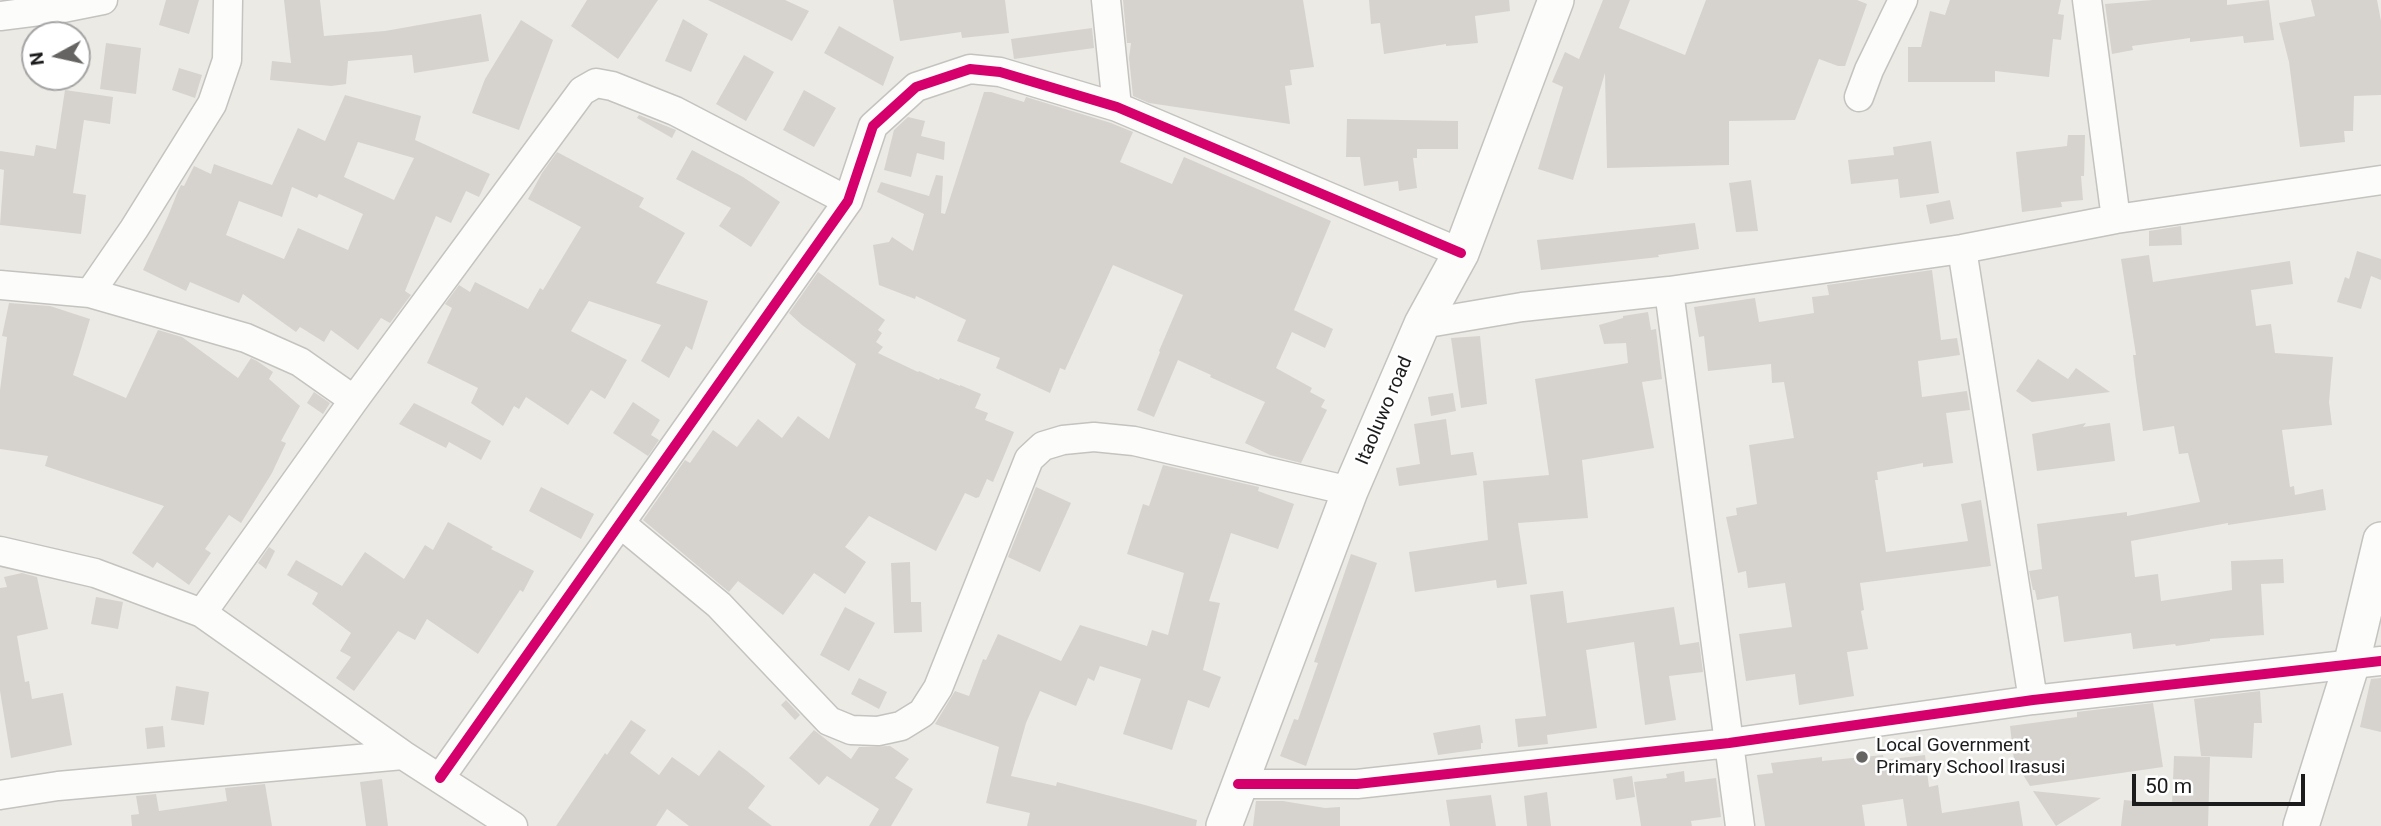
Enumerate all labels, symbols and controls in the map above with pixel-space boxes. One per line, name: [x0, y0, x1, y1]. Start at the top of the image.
north arrow: [21, 21, 91, 91]
text: N: [24, 50, 49, 67]
street label: Itaoluwo road: [1352, 353, 1418, 469]
place label: Local Government Primary School Irasusi: [1876, 735, 2065, 779]
marker: Local Government Primary School Irasusi: [1854, 749, 1870, 765]
scale bar: [2136, 760, 2309, 804]
text: 50 m: [2145, 774, 2192, 798]

